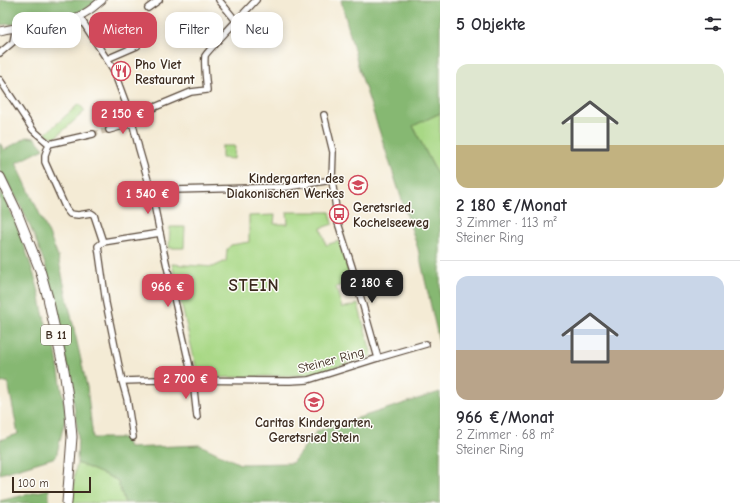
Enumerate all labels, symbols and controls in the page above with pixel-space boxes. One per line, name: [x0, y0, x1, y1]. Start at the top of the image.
chip: Kaufen: [12, 12, 81, 48]
chip: Mieten: [89, 12, 157, 48]
chip: Filter: [165, 12, 223, 48]
chip: Neu: [231, 12, 283, 48]
icon: filters: [702, 13, 724, 35]
text: 5 Objekte: [456, 15, 525, 34]
place label: Pho Viet Restaurant: [135, 57, 195, 87]
restaurant icon: Pho Viet Restaurant: [110, 60, 132, 82]
icon: home: [554, 90, 626, 162]
pin: 2 150 €: [86, 101, 160, 135]
text: 2 150 €: [101, 106, 145, 121]
place label: Kindergarten des Diakonischen Werkes: [226, 171, 344, 201]
school or university icon: Kindergarten des Diakonischen Werkes: [347, 174, 369, 196]
pin: 1 540 €: [111, 181, 185, 215]
text: 1 540 €: [126, 186, 170, 201]
text: 2 180 €/Monat: [456, 196, 567, 215]
place label: Geretsried, Kochelseeweg: [353, 200, 429, 230]
bus stop icon: Geretsried, Kochelseeweg: [328, 203, 350, 225]
text: 3 Zimmer · 113 m²: [456, 215, 557, 230]
text: Steiner Ring: [456, 230, 524, 245]
pin: 2 180 €: [335, 270, 409, 304]
pin: 966 €: [140, 274, 196, 308]
text: 2 180 €: [350, 275, 394, 290]
district label: STEIN: [228, 276, 280, 295]
text: 966 €: [151, 279, 185, 294]
icon: home: [554, 302, 626, 374]
road number: B 11: [41, 325, 71, 345]
street label: Steiner Ring: [296, 344, 366, 376]
pin: 2 700 €: [149, 366, 223, 400]
text: 2 700 €: [163, 371, 209, 386]
school or university icon: Caritas Kindergarten, Geretsried Stein: [303, 391, 325, 413]
text: 966 €/Monat: [456, 408, 554, 427]
place label: Caritas Kindergarten, Geretsried Stein: [255, 415, 373, 445]
text: 2 Zimmer · 68 m²: [456, 427, 554, 442]
text: Steiner Ring: [456, 442, 524, 457]
scale bar: [12, 475, 91, 494]
text: 100 m: [18, 477, 49, 490]

